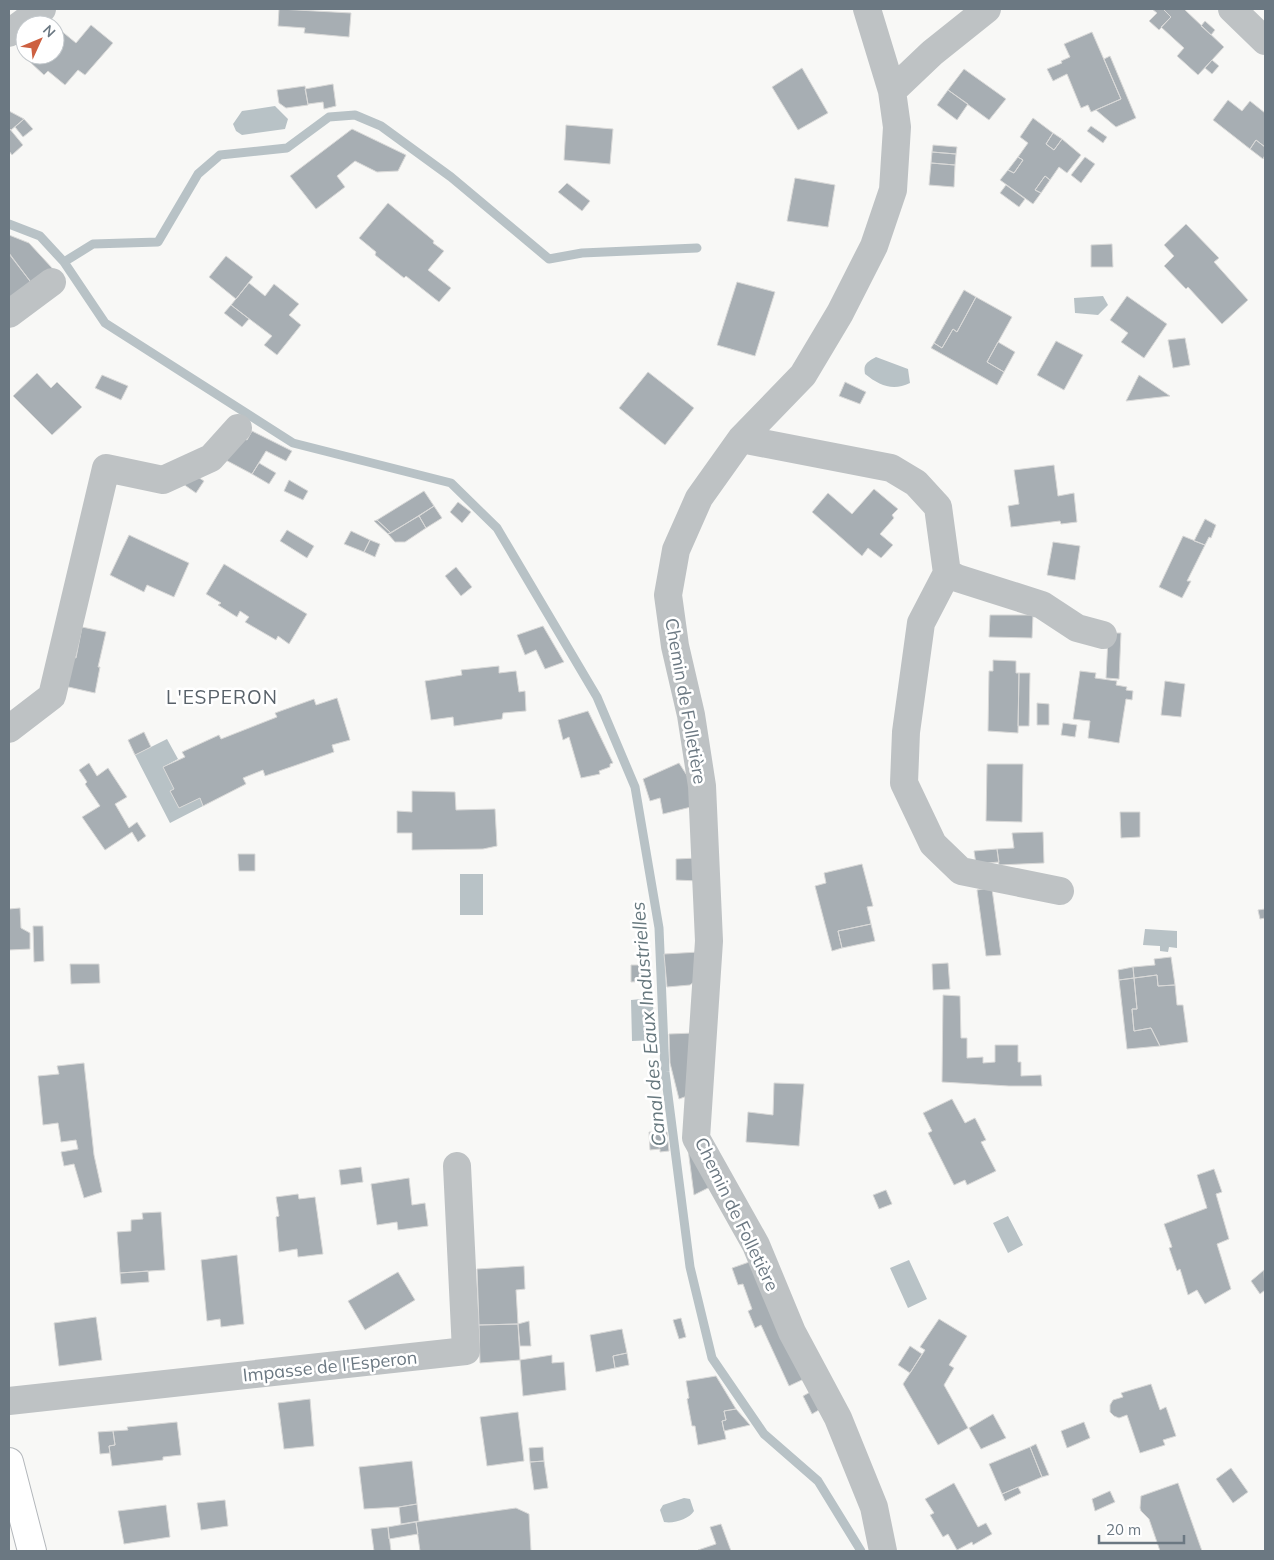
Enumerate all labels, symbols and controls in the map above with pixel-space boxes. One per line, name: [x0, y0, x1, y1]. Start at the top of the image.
north arrow: [15, 15, 65, 65]
text: N: [39, 21, 59, 41]
street label: Chemin de Folletière: [660, 616, 712, 786]
district label: L'ESPERON: [166, 685, 278, 709]
water label: Canal des Eaux Industrielles: [625, 901, 671, 1147]
street label: Chemin de Folletière: [690, 1133, 784, 1295]
street label: Impasse de l'Esperon: [242, 1345, 418, 1387]
scale bar: [1099, 1512, 1184, 1544]
text: 20 m: [1106, 1520, 1141, 1539]

